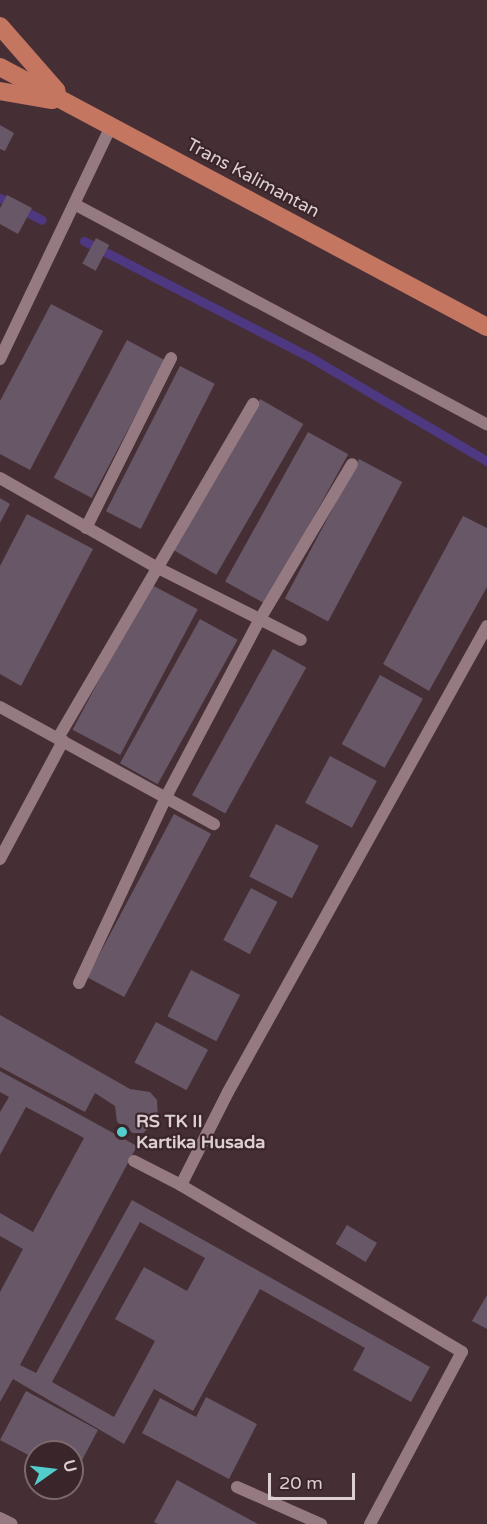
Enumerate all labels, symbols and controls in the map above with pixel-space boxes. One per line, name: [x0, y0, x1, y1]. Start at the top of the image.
street label: Trans Kalimantan: [183, 134, 323, 222]
place label: RS TK II Kartika Husada: [136, 1111, 265, 1154]
marker: RS TK II Kartika Husada: [113, 1123, 131, 1141]
north arrow: [24, 1440, 84, 1500]
text: U: [58, 1458, 81, 1474]
scale bar: [271, 1461, 358, 1499]
text: 20 m: [279, 1472, 323, 1494]

